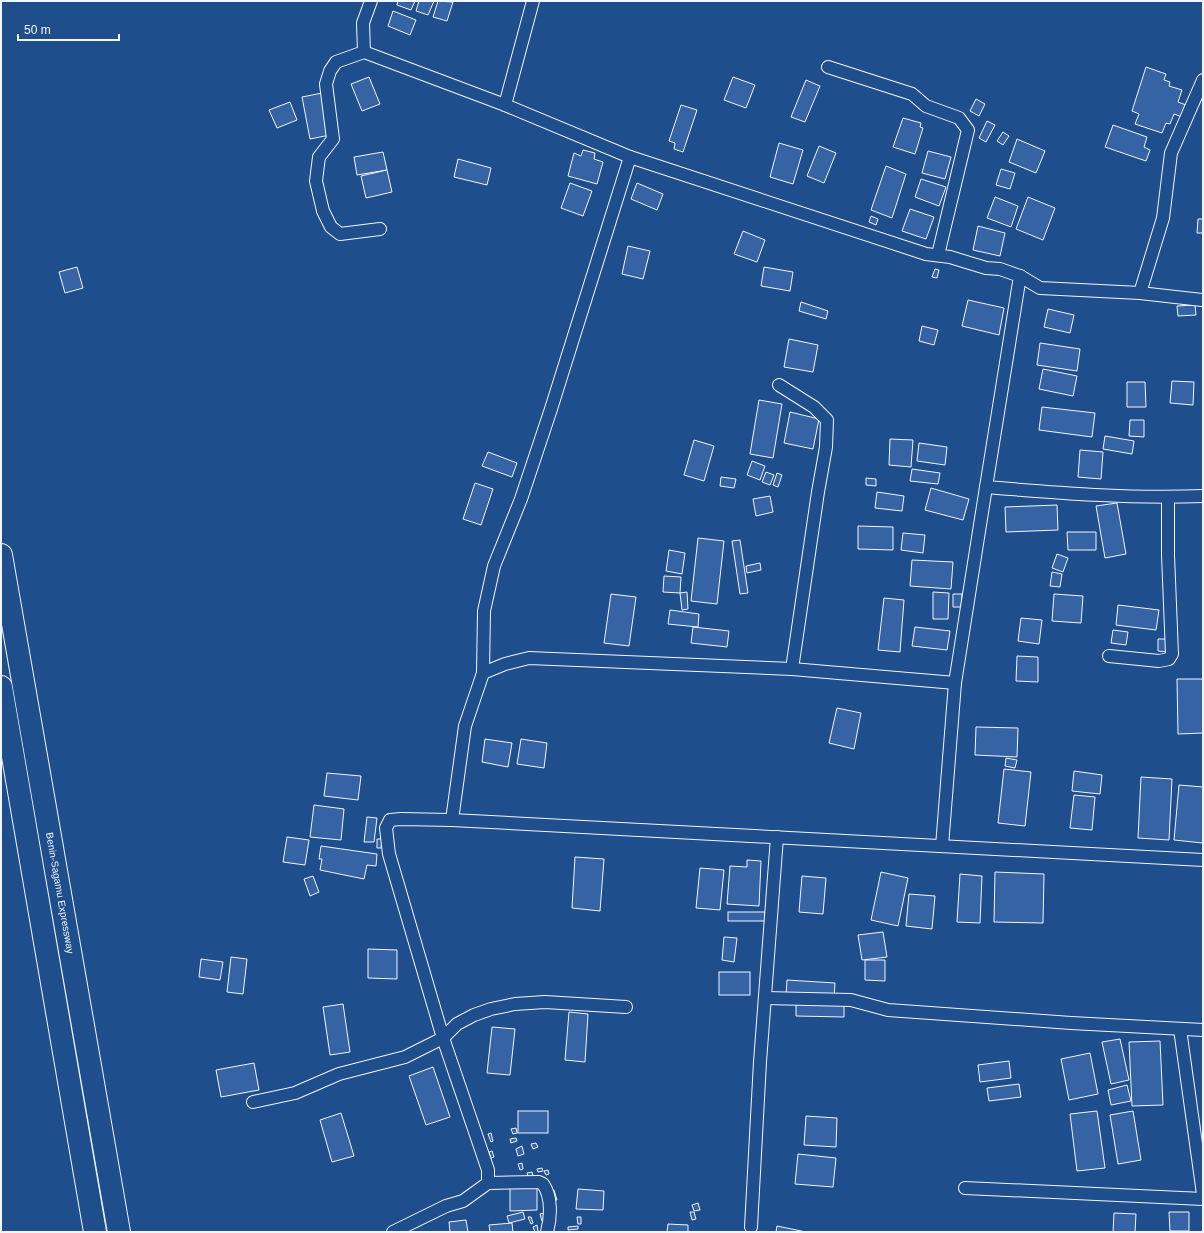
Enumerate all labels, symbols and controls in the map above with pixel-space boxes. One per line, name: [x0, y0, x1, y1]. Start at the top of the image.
scale bar: [18, 16, 119, 42]
text: 50 m: [24, 23, 51, 37]
street label: Benin-Sagamu Expressway: [44, 832, 76, 954]

